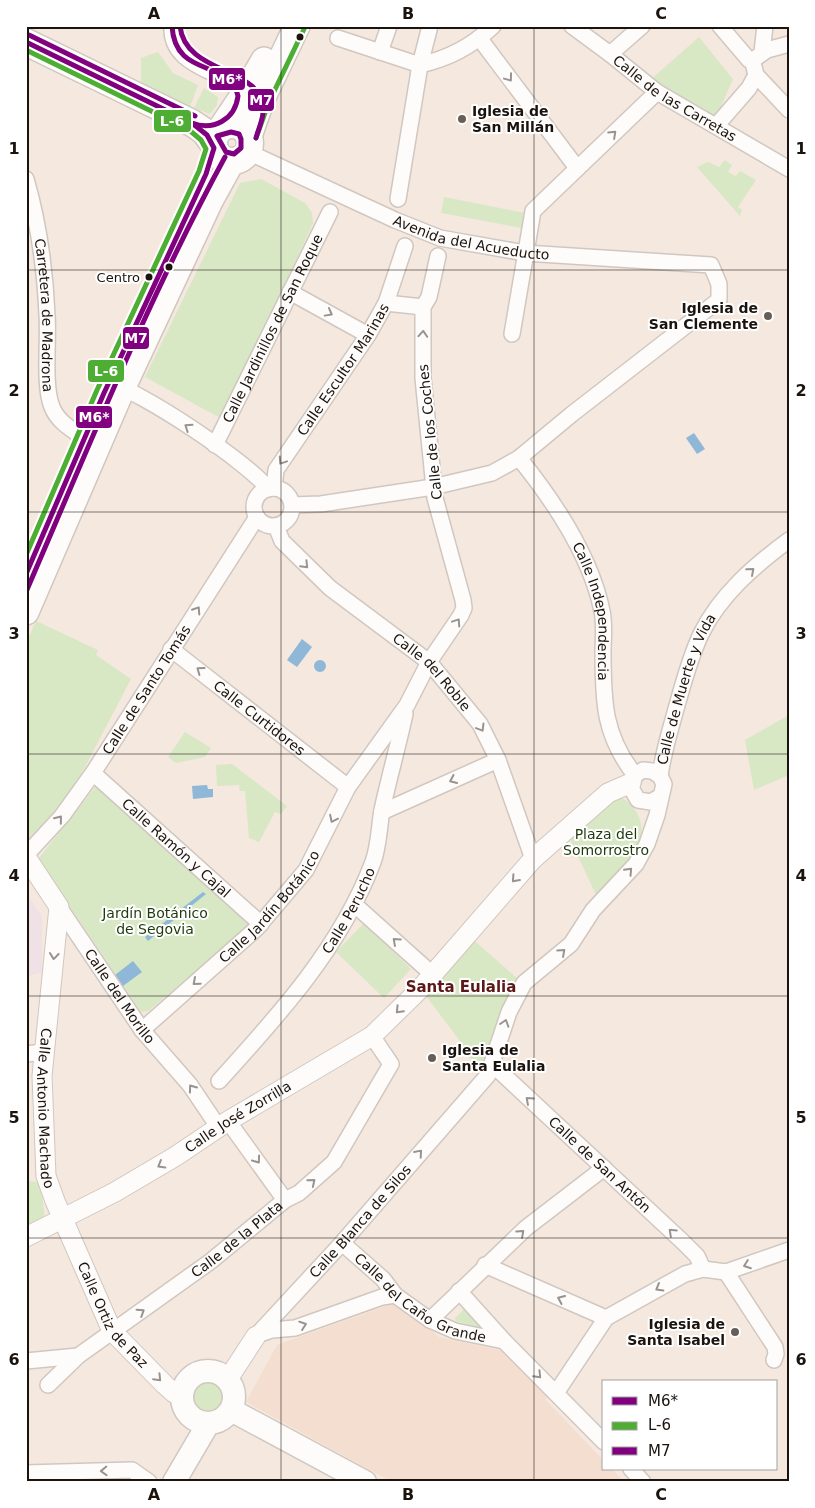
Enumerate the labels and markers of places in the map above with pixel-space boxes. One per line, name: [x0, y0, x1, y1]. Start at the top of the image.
unlabelled marker: [295, 32, 305, 42]
place label: Iglesia de San Millán: [472, 103, 554, 135]
marker: Iglesia de San Millán: [456, 113, 468, 125]
unlabelled marker: [164, 262, 174, 272]
place label: Centro: [97, 270, 140, 285]
marker: Centro: [144, 272, 154, 282]
place label: Iglesia de San Clemente: [649, 300, 758, 332]
marker: Iglesia de San Clemente: [762, 310, 774, 322]
place label: Iglesia de Santa Eulalia: [442, 1042, 545, 1074]
marker: Iglesia de Santa Eulalia: [426, 1052, 438, 1064]
place label: Iglesia de Santa Isabel: [627, 1316, 725, 1348]
marker: Iglesia de Santa Isabel: [729, 1326, 741, 1338]

